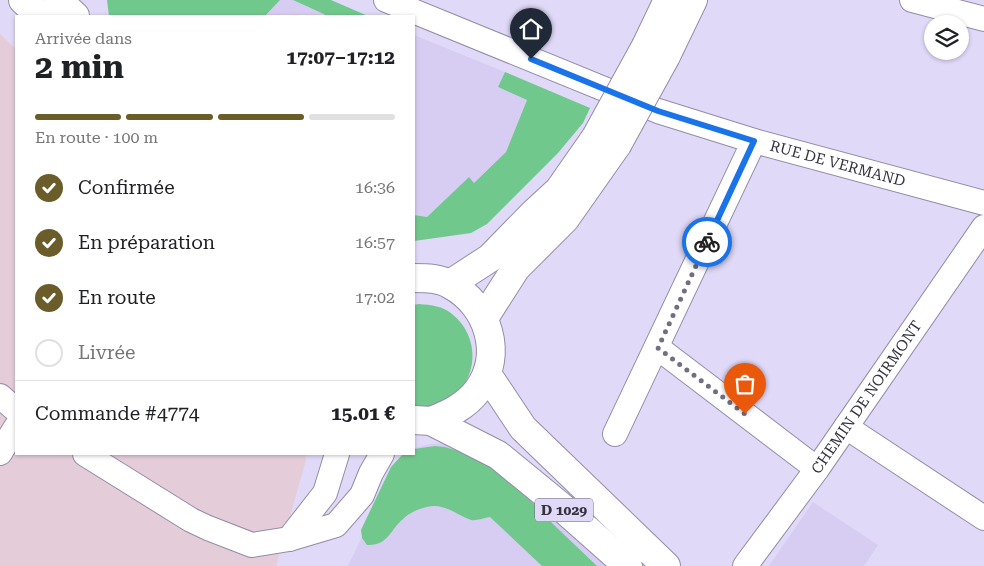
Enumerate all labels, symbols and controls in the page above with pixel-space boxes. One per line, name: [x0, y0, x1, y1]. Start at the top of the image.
pin: [510, 8, 552, 59]
icon: home: [517, 15, 545, 43]
map controls: [924, 15, 969, 60]
button: layers: [924, 15, 969, 60]
text: Arrivée dans: [35, 29, 132, 48]
text: 17:07–17:12: [286, 46, 395, 69]
text: 2 min: [35, 48, 124, 86]
text: En route · 100 m: [35, 128, 158, 147]
street label: RUE DE VERMAND: [768, 137, 907, 190]
icon: check: [35, 174, 63, 202]
text: Confirmée: [78, 176, 175, 199]
text: 16:36: [355, 178, 395, 197]
courier: [682, 217, 732, 267]
icon: bike: [693, 228, 721, 256]
icon: check: [35, 229, 63, 257]
text: En préparation: [78, 231, 215, 254]
text: 16:57: [355, 233, 395, 252]
icon: check: [35, 284, 63, 312]
text: En route: [78, 286, 156, 309]
text: 17:02: [355, 288, 395, 307]
street label: CHEMIN DE NOIRMONT: [807, 317, 926, 477]
text: Livrée: [78, 341, 135, 364]
pin: [724, 363, 766, 414]
icon: bag: [731, 370, 759, 398]
text: Commande #4774: [35, 402, 200, 425]
text: 15.01 €: [331, 402, 395, 425]
road number: D 1029: [535, 498, 593, 522]

